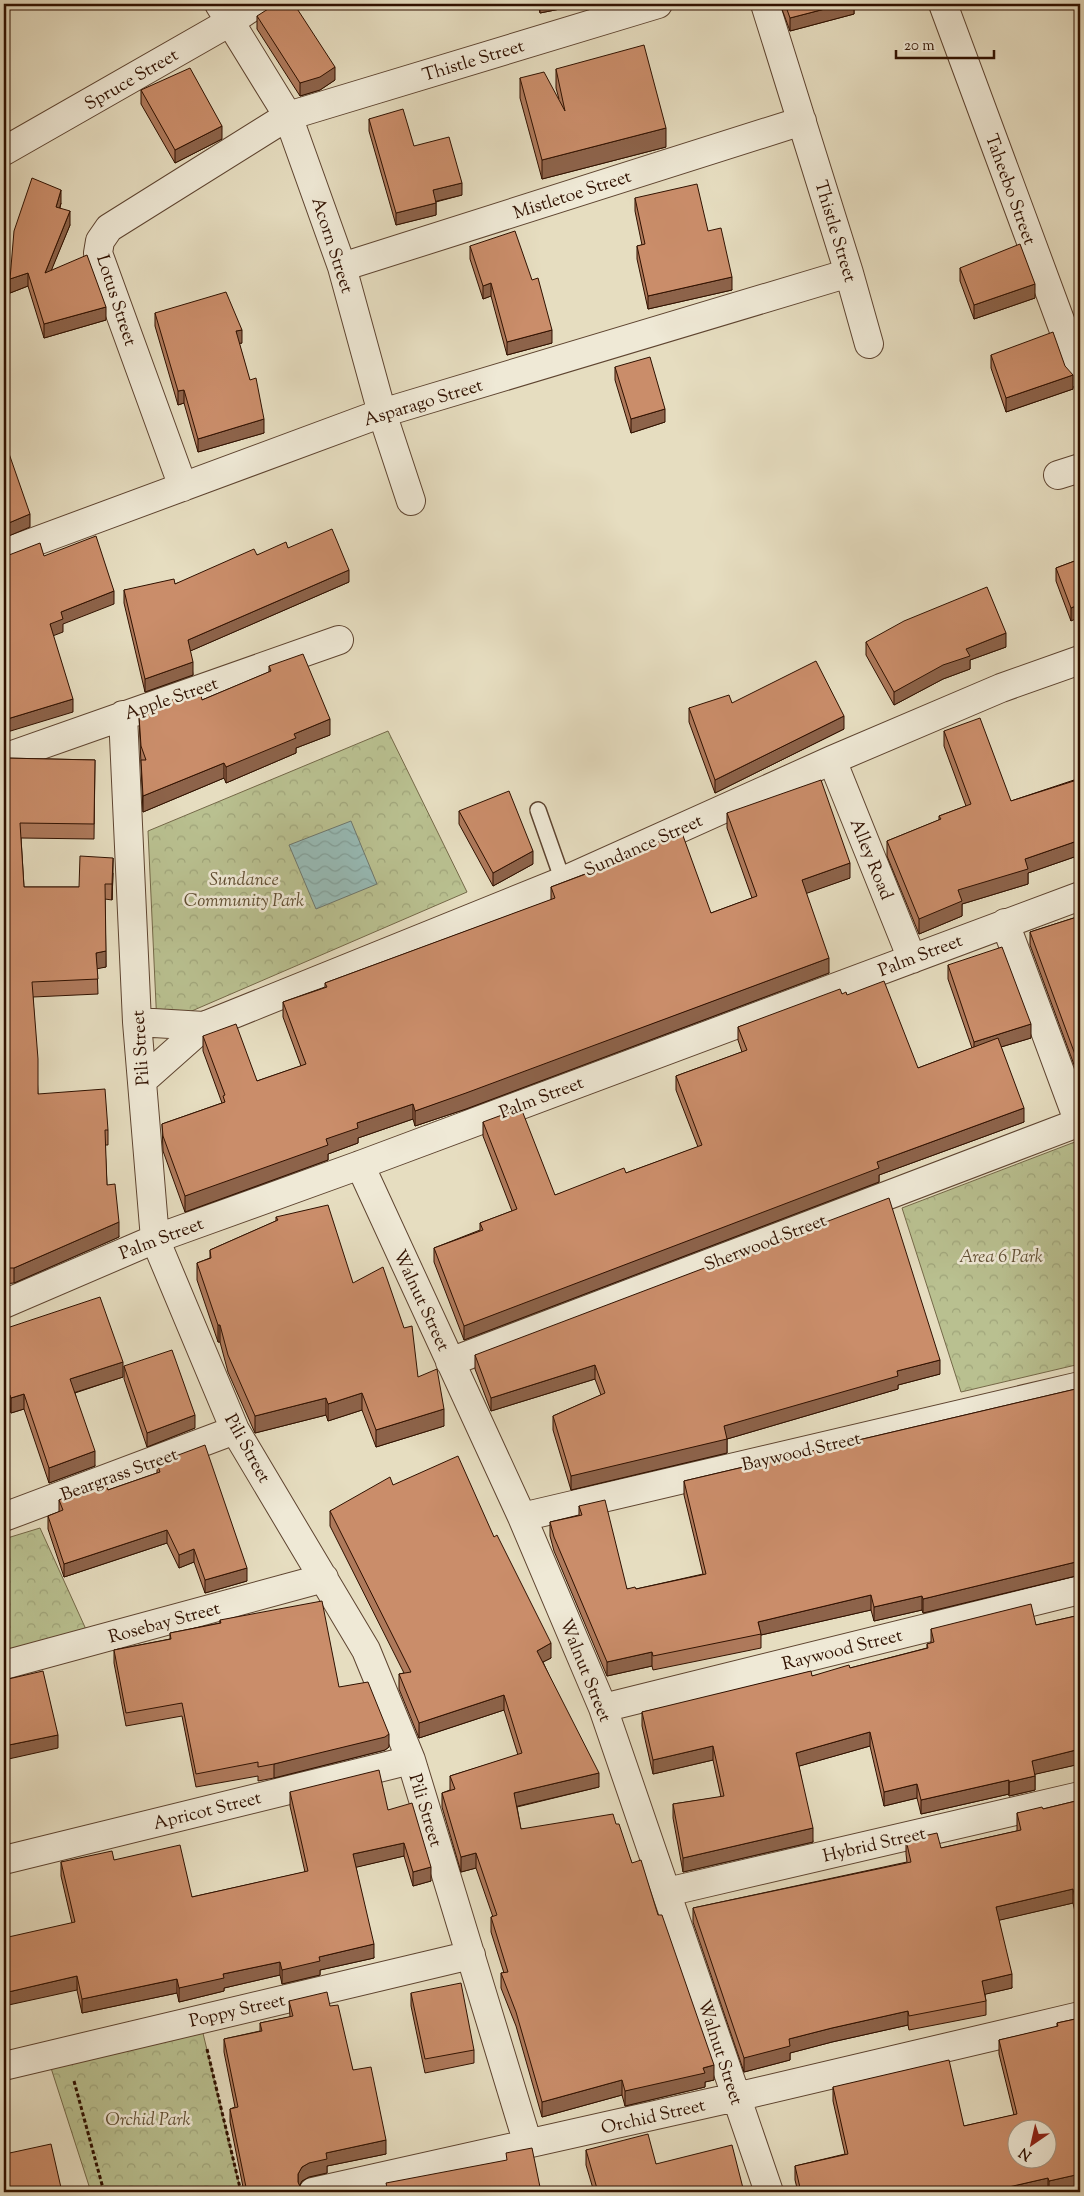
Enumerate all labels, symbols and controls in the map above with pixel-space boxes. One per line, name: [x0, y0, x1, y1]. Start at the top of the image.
scale bar: [896, 28, 994, 60]
street label: Thistle Street: [420, 34, 528, 90]
text: 20 m: [904, 36, 935, 57]
street label: Spruce Street: [80, 43, 184, 118]
street label: Taheebo Street: [977, 131, 1041, 249]
street label: Mistletoe Street: [510, 165, 635, 227]
street label: Thistle Street: [806, 178, 862, 286]
street label: Acorn Street: [303, 194, 359, 297]
street label: Lotus Street: [88, 252, 142, 350]
street label: Asparago Street: [361, 373, 486, 434]
street label: Apple Street: [121, 672, 222, 728]
street label: Sundance Street: [580, 809, 707, 885]
street label: Alley Road: [842, 815, 898, 904]
park label: Sundance Community Park: [184, 868, 304, 915]
street label: Palm Street: [875, 929, 967, 985]
street label: Pili Street: [126, 1009, 158, 1086]
street label: Palm Street: [496, 1071, 588, 1127]
street label: Sherwood Street: [701, 1209, 831, 1279]
street label: Palm Street: [116, 1212, 208, 1268]
park label: Area 6 Park: [959, 1245, 1043, 1271]
street label: Walnut Street: [385, 1246, 455, 1356]
street label: Pili Street: [217, 1410, 276, 1488]
street label: Baywood Street: [739, 1427, 864, 1479]
street label: Beargrass Street: [58, 1443, 182, 1509]
street label: Rosebay Street: [106, 1597, 223, 1651]
street label: Walnut Street: [552, 1615, 617, 1726]
street label: Raywood Street: [780, 1623, 905, 1678]
street label: Pili Street: [401, 1771, 448, 1850]
street label: Apricot Street: [151, 1786, 264, 1838]
street label: Hybrid Street: [820, 1821, 929, 1870]
street label: Poppy Street: [187, 1988, 288, 2036]
street label: Walnut Street: [690, 1997, 748, 2109]
street label: Orchid Street: [599, 2093, 708, 2143]
park label: Orchid Park: [105, 2108, 191, 2134]
north arrow: [1006, 2118, 1056, 2168]
text: N: [1016, 2142, 1036, 2165]

